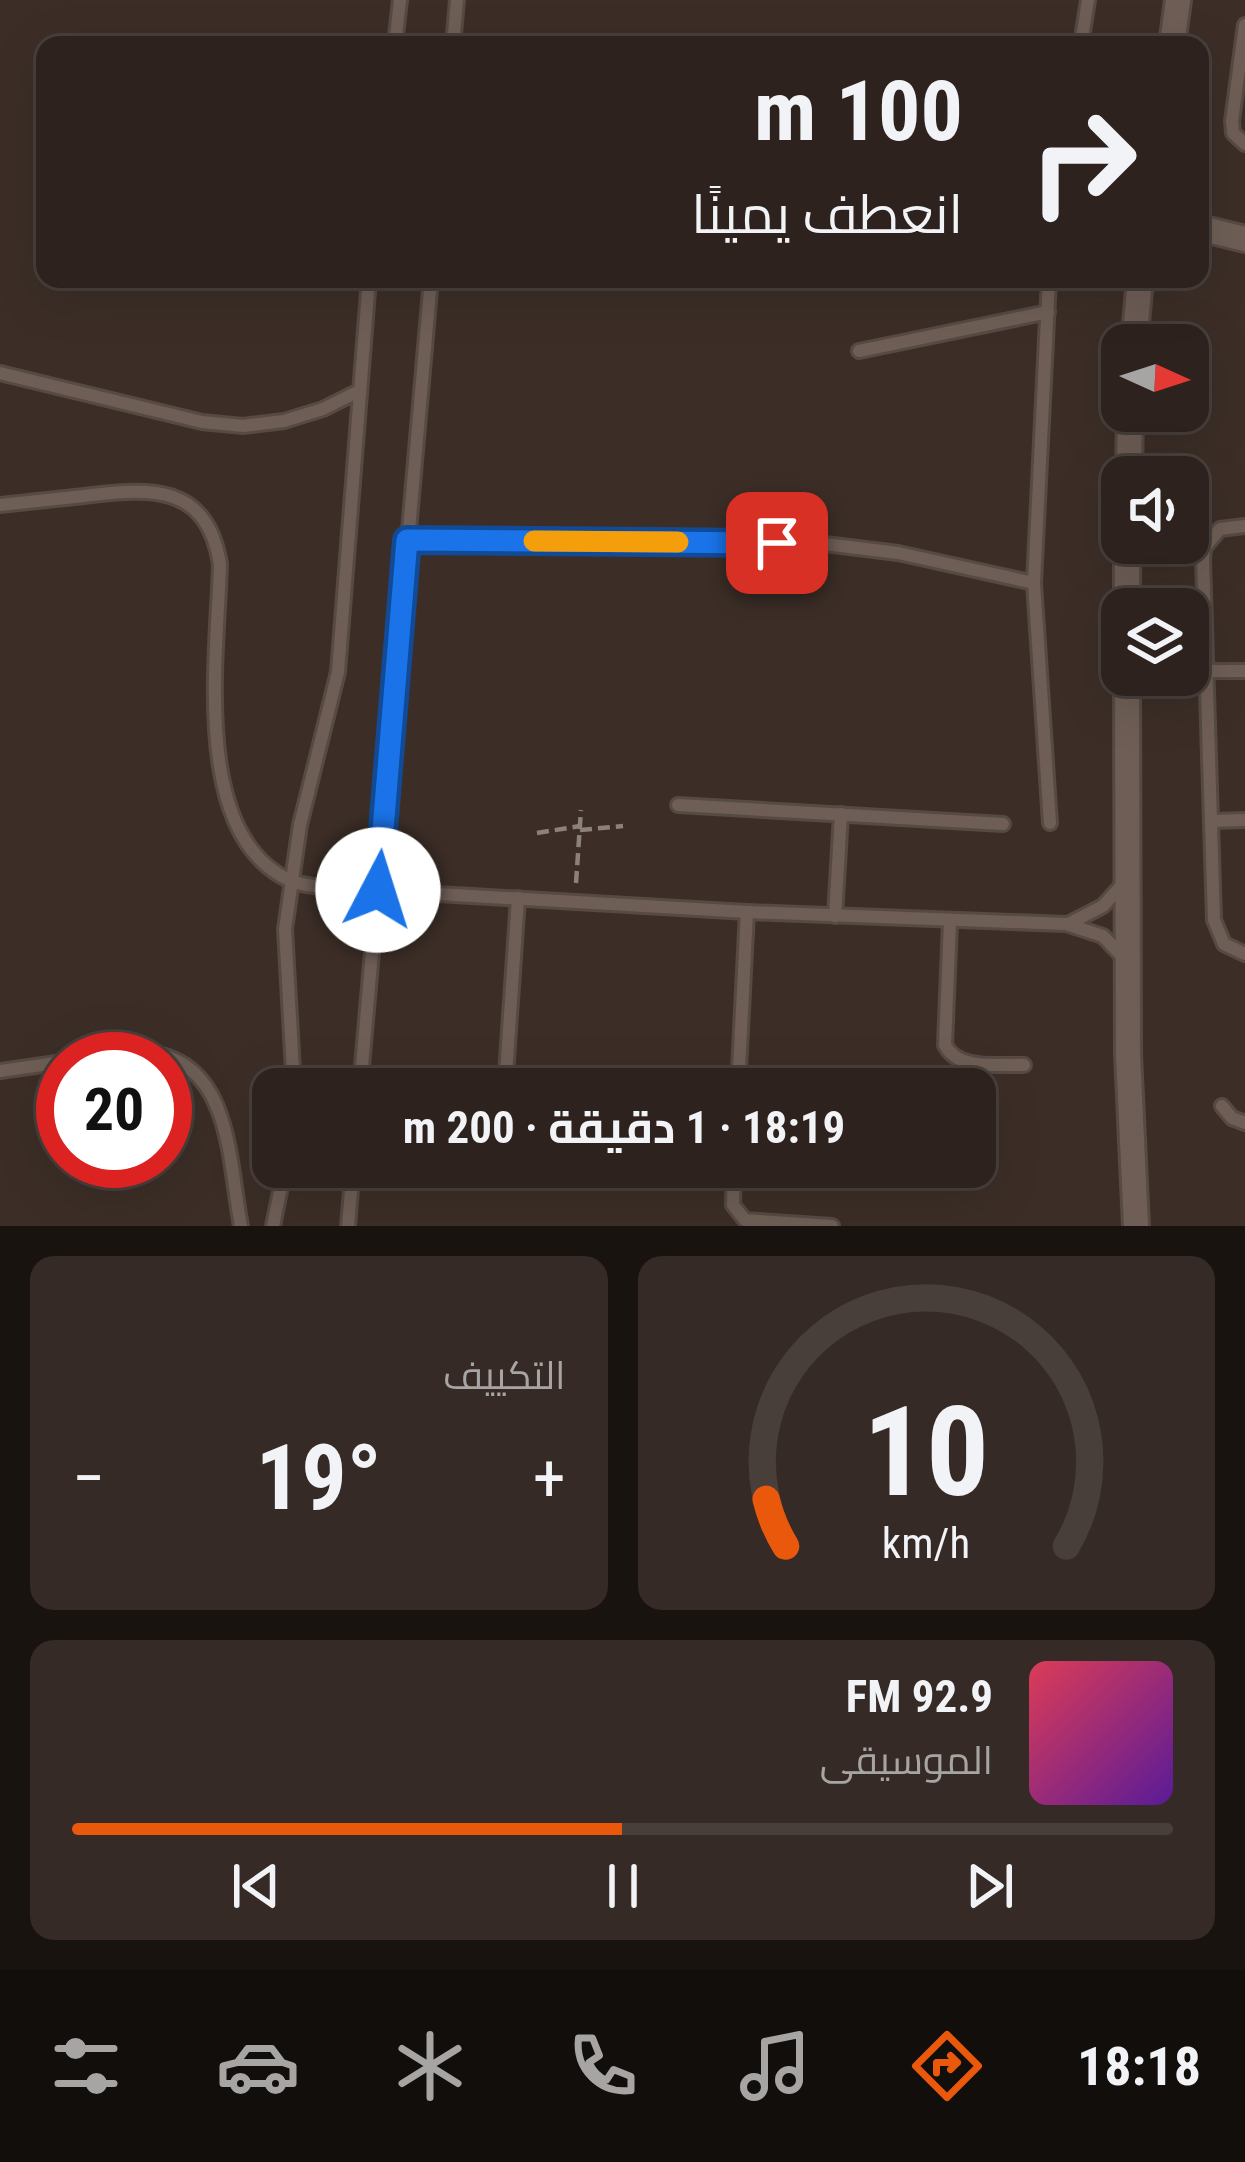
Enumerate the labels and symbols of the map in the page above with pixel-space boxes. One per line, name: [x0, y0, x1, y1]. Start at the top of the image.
north arrow: [1101, 324, 1209, 432]
pin: [726, 492, 828, 594]
position arrow: [315, 827, 441, 953]
speed limit sign: 20: [36, 1032, 192, 1188]

